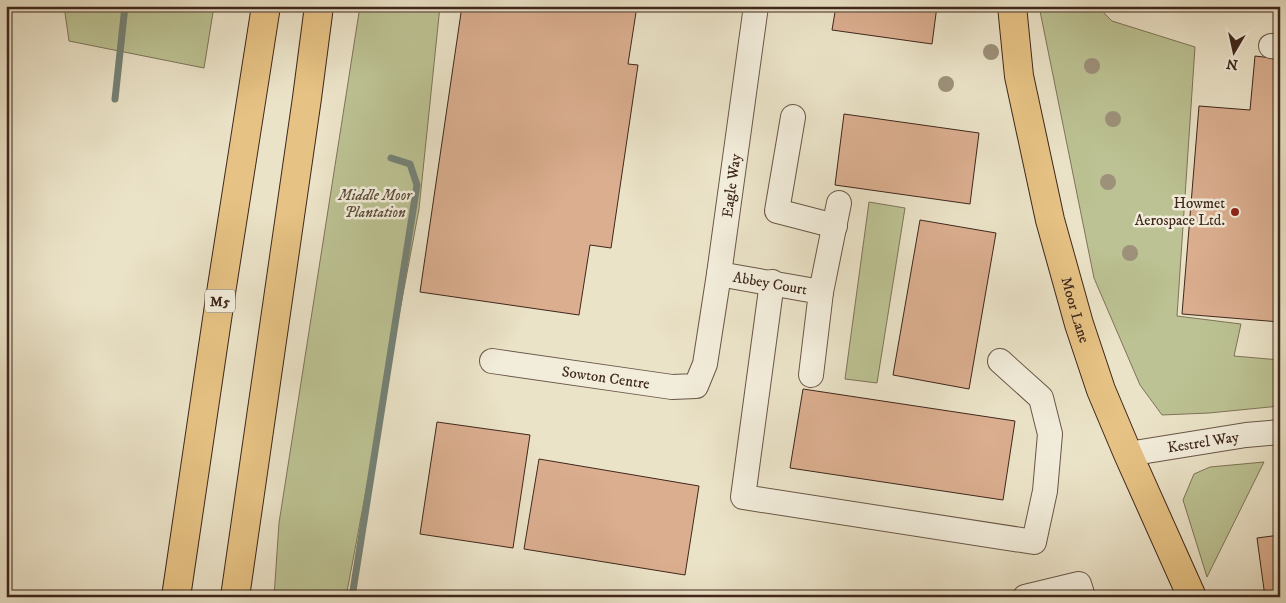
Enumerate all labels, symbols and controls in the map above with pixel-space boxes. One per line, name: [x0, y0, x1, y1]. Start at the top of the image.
north arrow: [1208, 28, 1258, 78]
text: N: [1225, 54, 1239, 74]
street label: Eagle Way: [718, 152, 746, 219]
park label: Middle Moor Plantation: [337, 186, 413, 222]
place label: Howmet Aerospace Ltd.: [1135, 194, 1225, 230]
marker: Howmet Aerospace Ltd.: [1229, 206, 1241, 218]
street label: Abbey Court: [731, 268, 809, 299]
street label: Moor Lane: [1056, 275, 1094, 346]
road number: M5: [205, 290, 235, 312]
street label: Sowton Centre: [561, 362, 651, 394]
street label: Kestrel Way: [1166, 427, 1241, 458]

